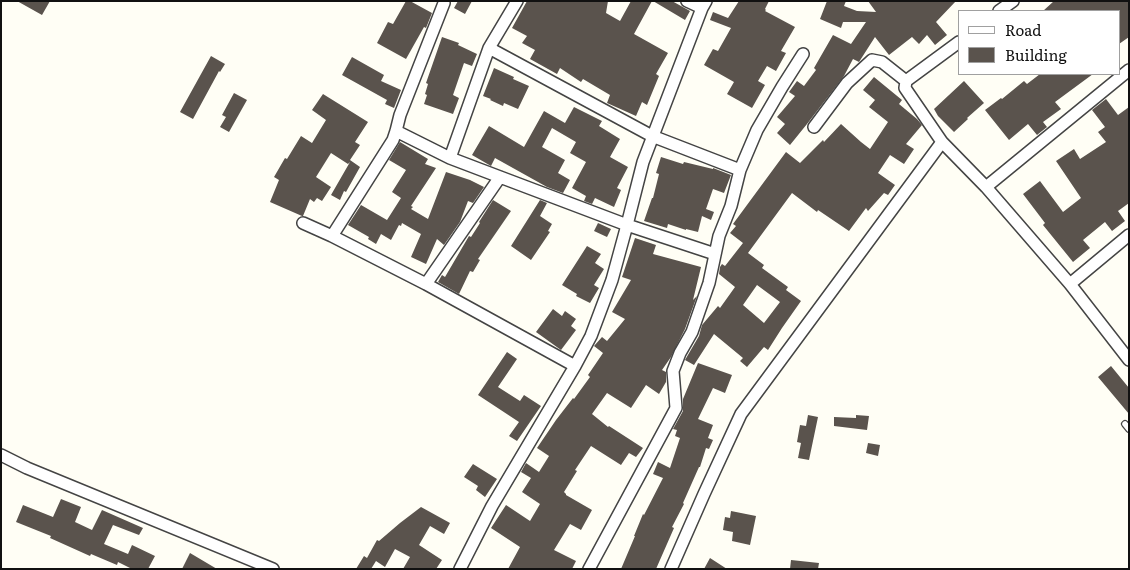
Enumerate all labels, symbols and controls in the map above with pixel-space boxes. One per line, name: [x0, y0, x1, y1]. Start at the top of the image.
legend: [958, 10, 1120, 75]
text: Road: [1005, 18, 1041, 41]
text: Building: [1005, 43, 1067, 66]

